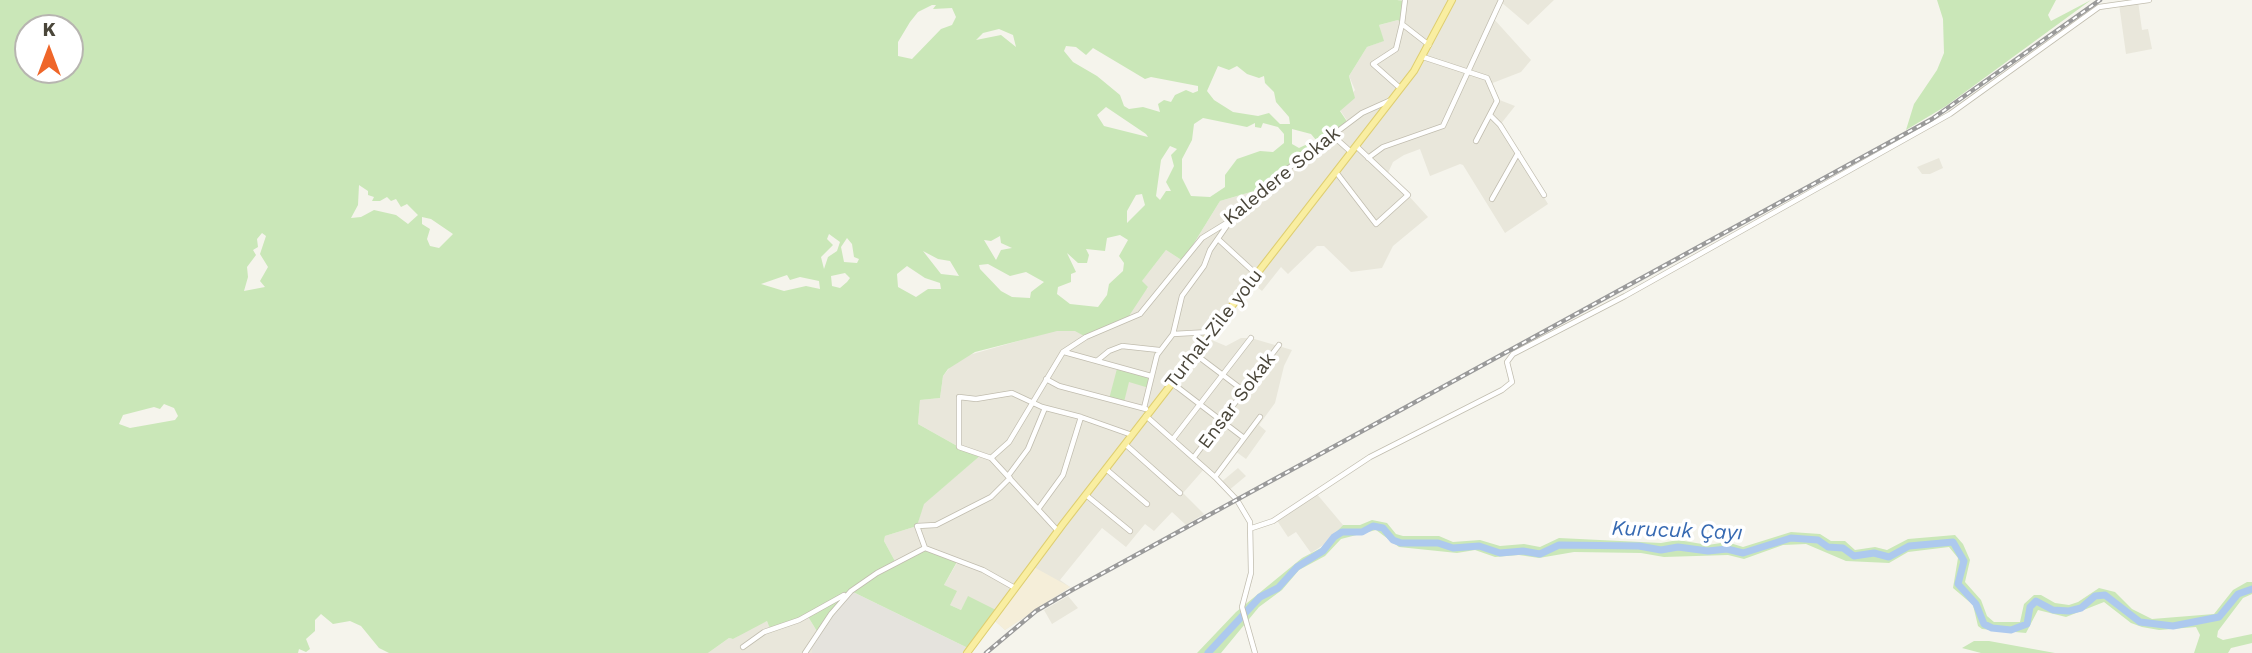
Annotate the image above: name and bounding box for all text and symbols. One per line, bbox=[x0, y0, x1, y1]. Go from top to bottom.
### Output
north arrow bbox=[14, 14, 84, 84]
text: K bbox=[42, 18, 56, 41]
street label: Kaledere Sokak bbox=[1219, 122, 1345, 230]
street label: Turhal-Zile yolu bbox=[1160, 265, 1268, 393]
street label: Ensar Sokak bbox=[1193, 348, 1281, 454]
water label: Kurucuk Çayı bbox=[1611, 516, 1743, 546]

